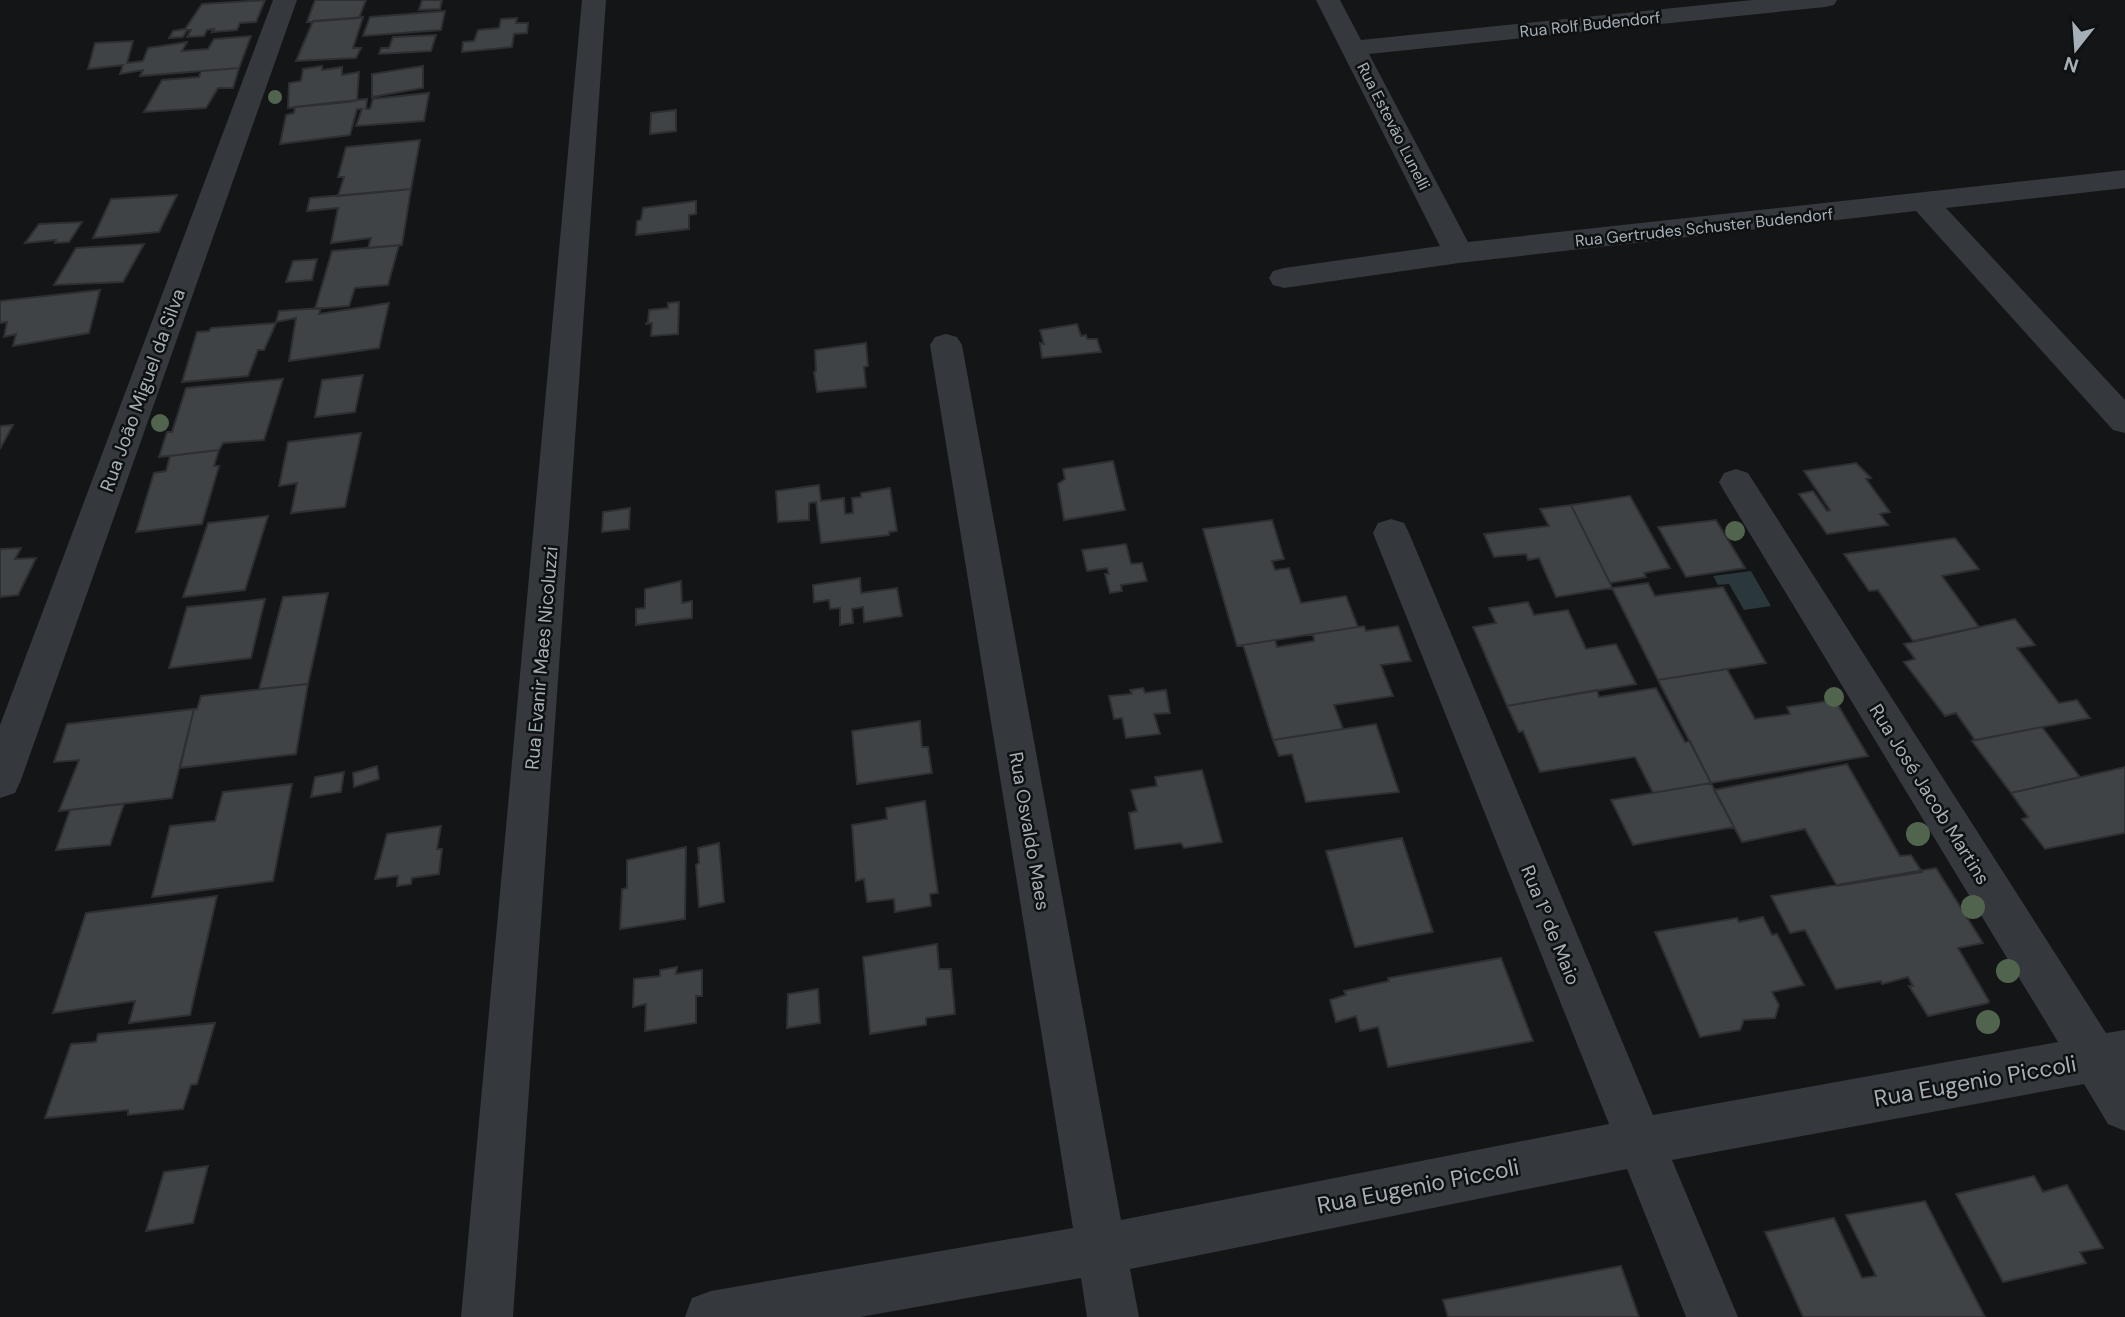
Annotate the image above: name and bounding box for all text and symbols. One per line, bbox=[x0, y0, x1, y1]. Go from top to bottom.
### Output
street label: Rua Rolf Budendorf bbox=[1519, 7, 1661, 42]
north arrow bbox=[2041, 14, 2111, 84]
text: N bbox=[2061, 51, 2081, 79]
street label: Rua Estevão Lunelli bbox=[1352, 59, 1435, 194]
street label: Rua Gertrudes Schuster Budendorf bbox=[1574, 204, 1834, 251]
street label: Rua João Miguel da Silva bbox=[94, 285, 191, 495]
street label: Rua Evanir Maes Nicoluzzi bbox=[519, 545, 564, 771]
street label: Rua José Jacob Martins bbox=[1864, 699, 1995, 889]
street label: Rua Osvaldo Maes bbox=[1003, 750, 1056, 912]
street label: Rua 1º de Maio bbox=[1515, 862, 1586, 989]
street label: Rua Eugenio Piccoli bbox=[1871, 1048, 2079, 1114]
street label: Rua Eugenio Piccoli bbox=[1315, 1152, 1521, 1220]

